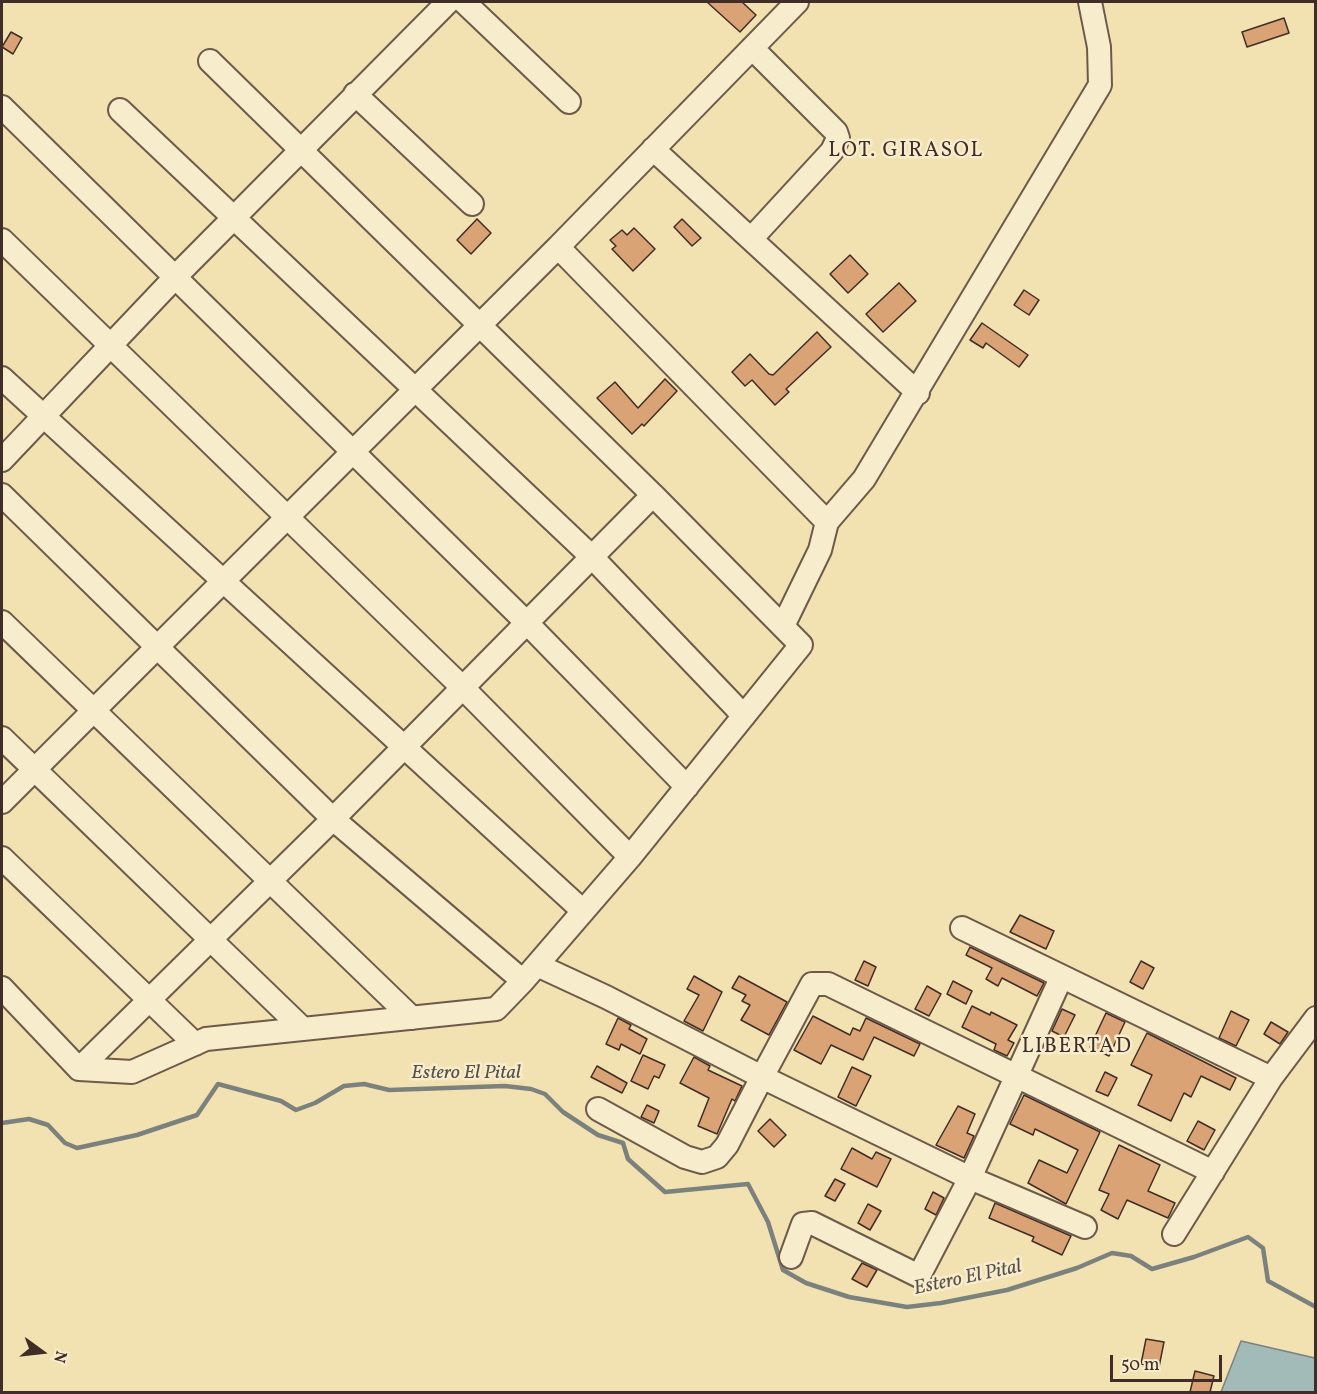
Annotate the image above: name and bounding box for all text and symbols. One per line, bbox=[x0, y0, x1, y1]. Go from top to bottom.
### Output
district label: LOT. GIRASOL bbox=[828, 139, 984, 165]
district label: LIBERTAD bbox=[1022, 1035, 1132, 1061]
water label: Estero El Pital bbox=[411, 1062, 521, 1086]
water label: Estero El Pital bbox=[912, 1256, 1024, 1302]
north arrow bbox=[12, 1322, 72, 1382]
scale bar bbox=[1113, 1343, 1226, 1381]
text: N bbox=[47, 1348, 72, 1365]
text: 50 m bbox=[1121, 1353, 1160, 1378]

